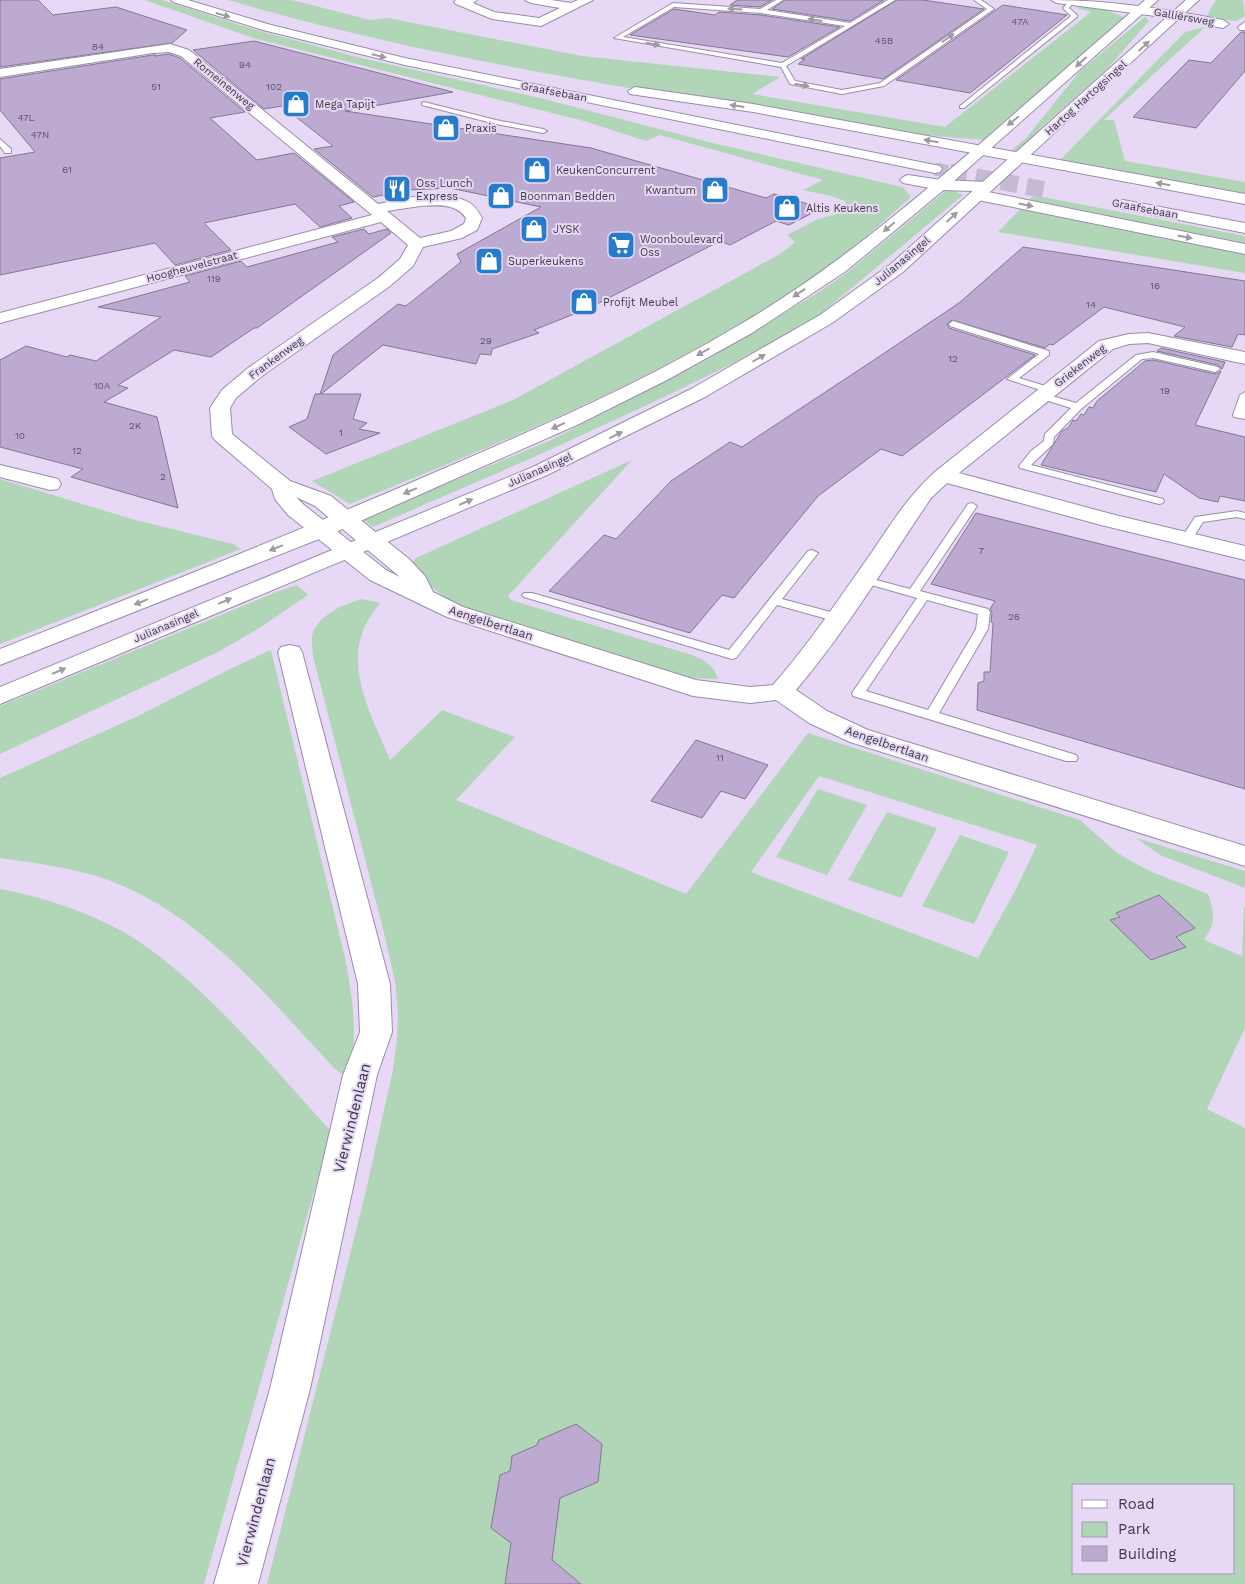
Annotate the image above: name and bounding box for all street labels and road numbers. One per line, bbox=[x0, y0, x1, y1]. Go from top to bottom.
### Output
street label: Galliërsweg bbox=[1153, 5, 1215, 29]
street label: Romeinenweg bbox=[191, 55, 257, 113]
street label: Hartog Hartogsingel bbox=[1042, 57, 1130, 138]
street label: Graafsebaan bbox=[520, 79, 588, 105]
street label: Graafsebaan bbox=[1111, 196, 1179, 222]
street label: Julianasingel bbox=[871, 233, 933, 288]
street label: Hoogheuvelstraat bbox=[145, 248, 239, 285]
street label: Frankenweg bbox=[246, 334, 306, 382]
street label: Griekenweg bbox=[1052, 342, 1109, 390]
street label: Julianasingel bbox=[506, 450, 575, 490]
street label: Aengelbertlaan bbox=[447, 603, 535, 643]
street label: Julianasingel bbox=[131, 606, 201, 646]
street label: Aengelbertlaan bbox=[843, 723, 931, 765]
street label: Vierwindenlaan bbox=[330, 1061, 374, 1175]
street label: Vierwindenlaan bbox=[233, 1455, 279, 1569]

